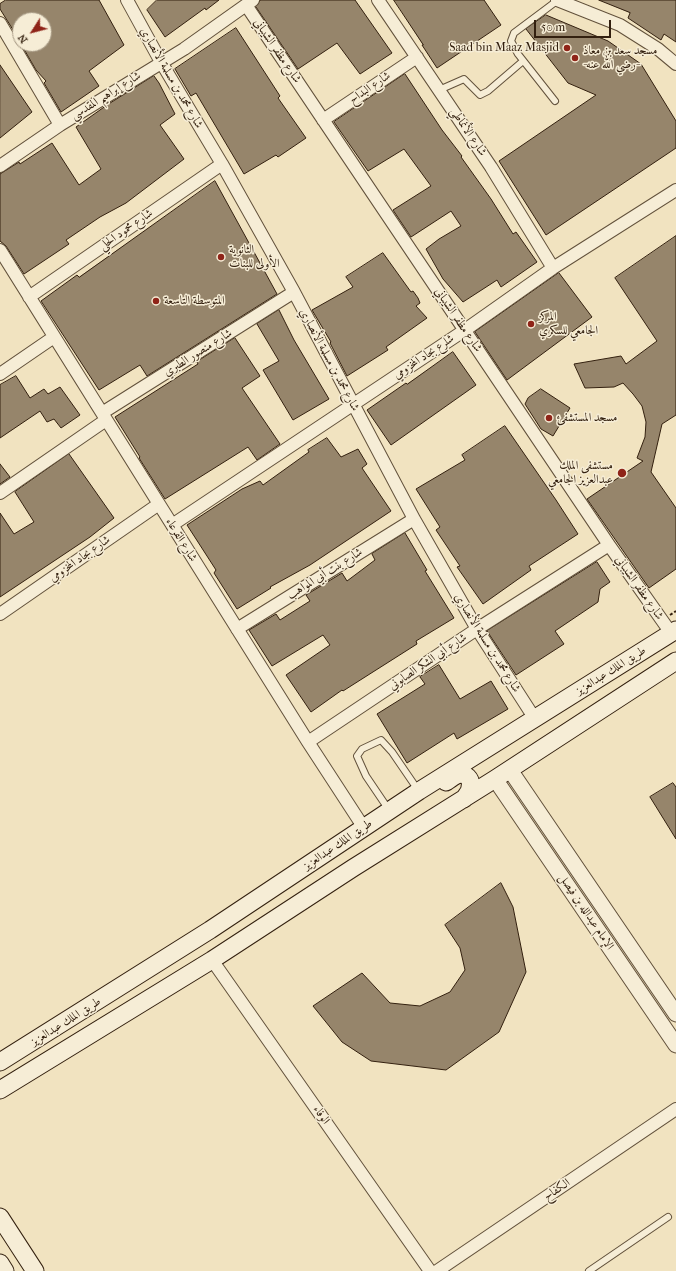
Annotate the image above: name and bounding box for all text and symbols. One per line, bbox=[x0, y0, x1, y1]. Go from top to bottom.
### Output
north arrow bbox=[12, 12, 52, 52]
scale bar bbox=[536, 12, 613, 38]
street label: شارع مظفر الشيباني bbox=[250, 16, 304, 86]
text: 50 m bbox=[541, 20, 565, 34]
street label: شارع محمد بن مسلمة الأنصاري bbox=[136, 25, 206, 131]
text: N bbox=[15, 32, 30, 46]
place label: Saad bin Maaz Masjid bbox=[449, 41, 559, 55]
marker: Saad bin Maaz Masjid bbox=[562, 43, 572, 53]
place label: مسجد سعد بن معاذ -رضي الله عنه- bbox=[583, 44, 657, 72]
marker: مسجد سعد بن معاذ -رضي الله عنه- bbox=[570, 53, 580, 63]
street label: شارع إبراهيم المقدسي bbox=[68, 69, 144, 123]
street label: شارع البداح bbox=[346, 69, 394, 107]
street label: شارع الأنماطي bbox=[447, 105, 489, 159]
street label: شارع محمود الحلي bbox=[96, 206, 156, 254]
place label: الثانوية الأولى للبنات bbox=[229, 243, 280, 271]
marker: الثانوية الأولى للبنات bbox=[216, 252, 226, 262]
street label: شارع مظفر الشيباني bbox=[431, 285, 485, 355]
place label: المتوسطة التاسعة bbox=[164, 294, 225, 308]
marker: المتوسطة التاسعة bbox=[151, 296, 161, 306]
street label: شارع محمد بن مسلمة الأنصاري bbox=[296, 306, 362, 414]
place label: المركز الجامعي للسكري bbox=[539, 310, 598, 338]
marker: المركز الجامعي للسكري bbox=[526, 319, 536, 329]
street label: شارع منصور الطبري bbox=[161, 326, 235, 380]
street label: شلرع بجاد المخزومي bbox=[391, 331, 457, 383]
place label: مسجد المستشفئ bbox=[557, 411, 617, 425]
marker: مسجد المستشفئ bbox=[544, 413, 554, 423]
place label: مستشفى الملك عبدالعزيز الجامعي bbox=[548, 459, 613, 487]
marker: مستشفى الملك عبدالعزيز الجامعي bbox=[616, 467, 628, 479]
street label: شارع القرعاء bbox=[162, 516, 200, 564]
street label: شارع بجاد المخزومي bbox=[47, 533, 113, 585]
street label: شارع بنت أبي المواهب bbox=[285, 545, 365, 603]
street label: شارع مظفر الشيباني bbox=[612, 553, 666, 623]
street label: شارع محمد بن مسلمة الأنصاري bbox=[451, 591, 523, 695]
street label: شارع أبي الشكر الصابوني bbox=[386, 631, 470, 693]
street label: طريق الملك عبدالعزيز bbox=[573, 644, 649, 698]
street label: طريق الملك عبدالعزيز bbox=[301, 817, 375, 873]
street label: الإمام عبدالله بن فيصل bbox=[555, 871, 617, 953]
street label: طريق الملك عبدالعزيز bbox=[28, 995, 104, 1049]
street label: الوفاء bbox=[309, 1103, 333, 1127]
street label: الكفاح bbox=[541, 1176, 573, 1204]

